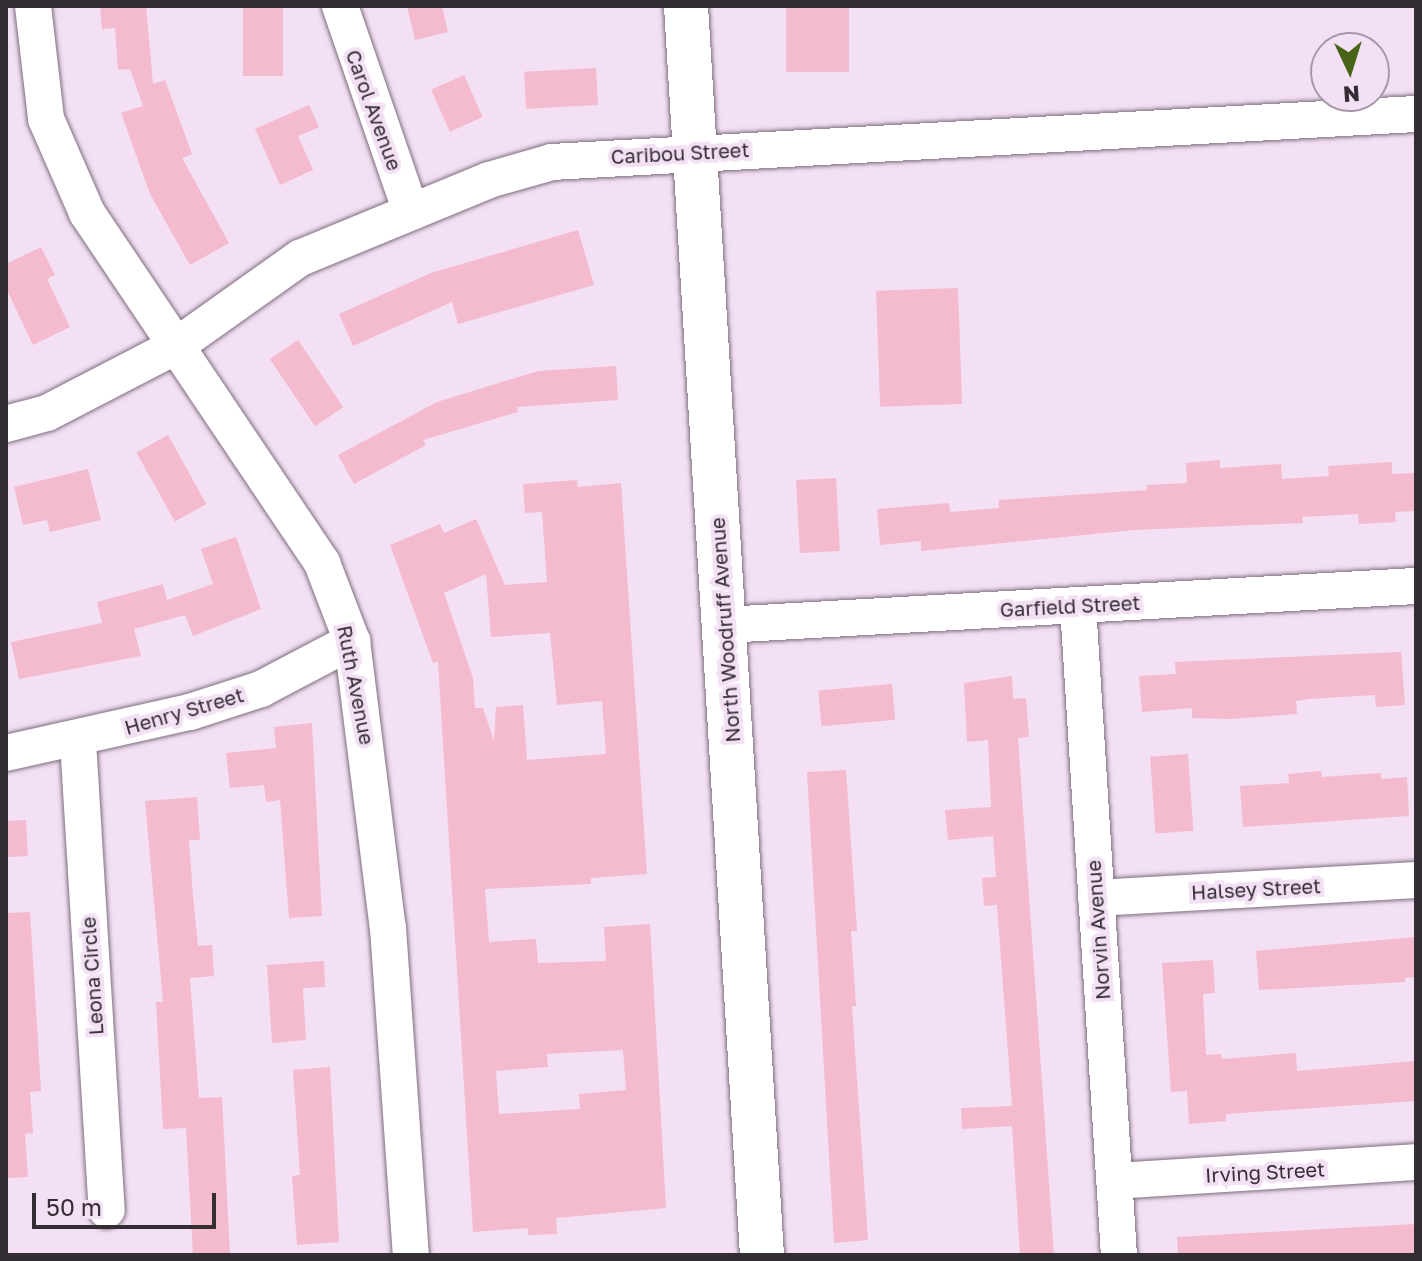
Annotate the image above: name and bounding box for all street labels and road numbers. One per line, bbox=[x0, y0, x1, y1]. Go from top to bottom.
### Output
street label: Carol Avenue bbox=[341, 46, 407, 174]
street label: Caribou Street bbox=[610, 137, 750, 169]
street label: North Woodruff Avenue bbox=[705, 517, 745, 743]
street label: Garfield Street bbox=[999, 590, 1141, 622]
street label: Ruth Avenue bbox=[333, 623, 379, 747]
street label: Henry Street bbox=[122, 683, 246, 739]
street label: Norvin Avenue bbox=[1081, 859, 1115, 1001]
street label: Halsey Street bbox=[1190, 874, 1322, 904]
street label: Leona Circle bbox=[76, 916, 108, 1036]
street label: Irving Street bbox=[1204, 1157, 1326, 1187]

